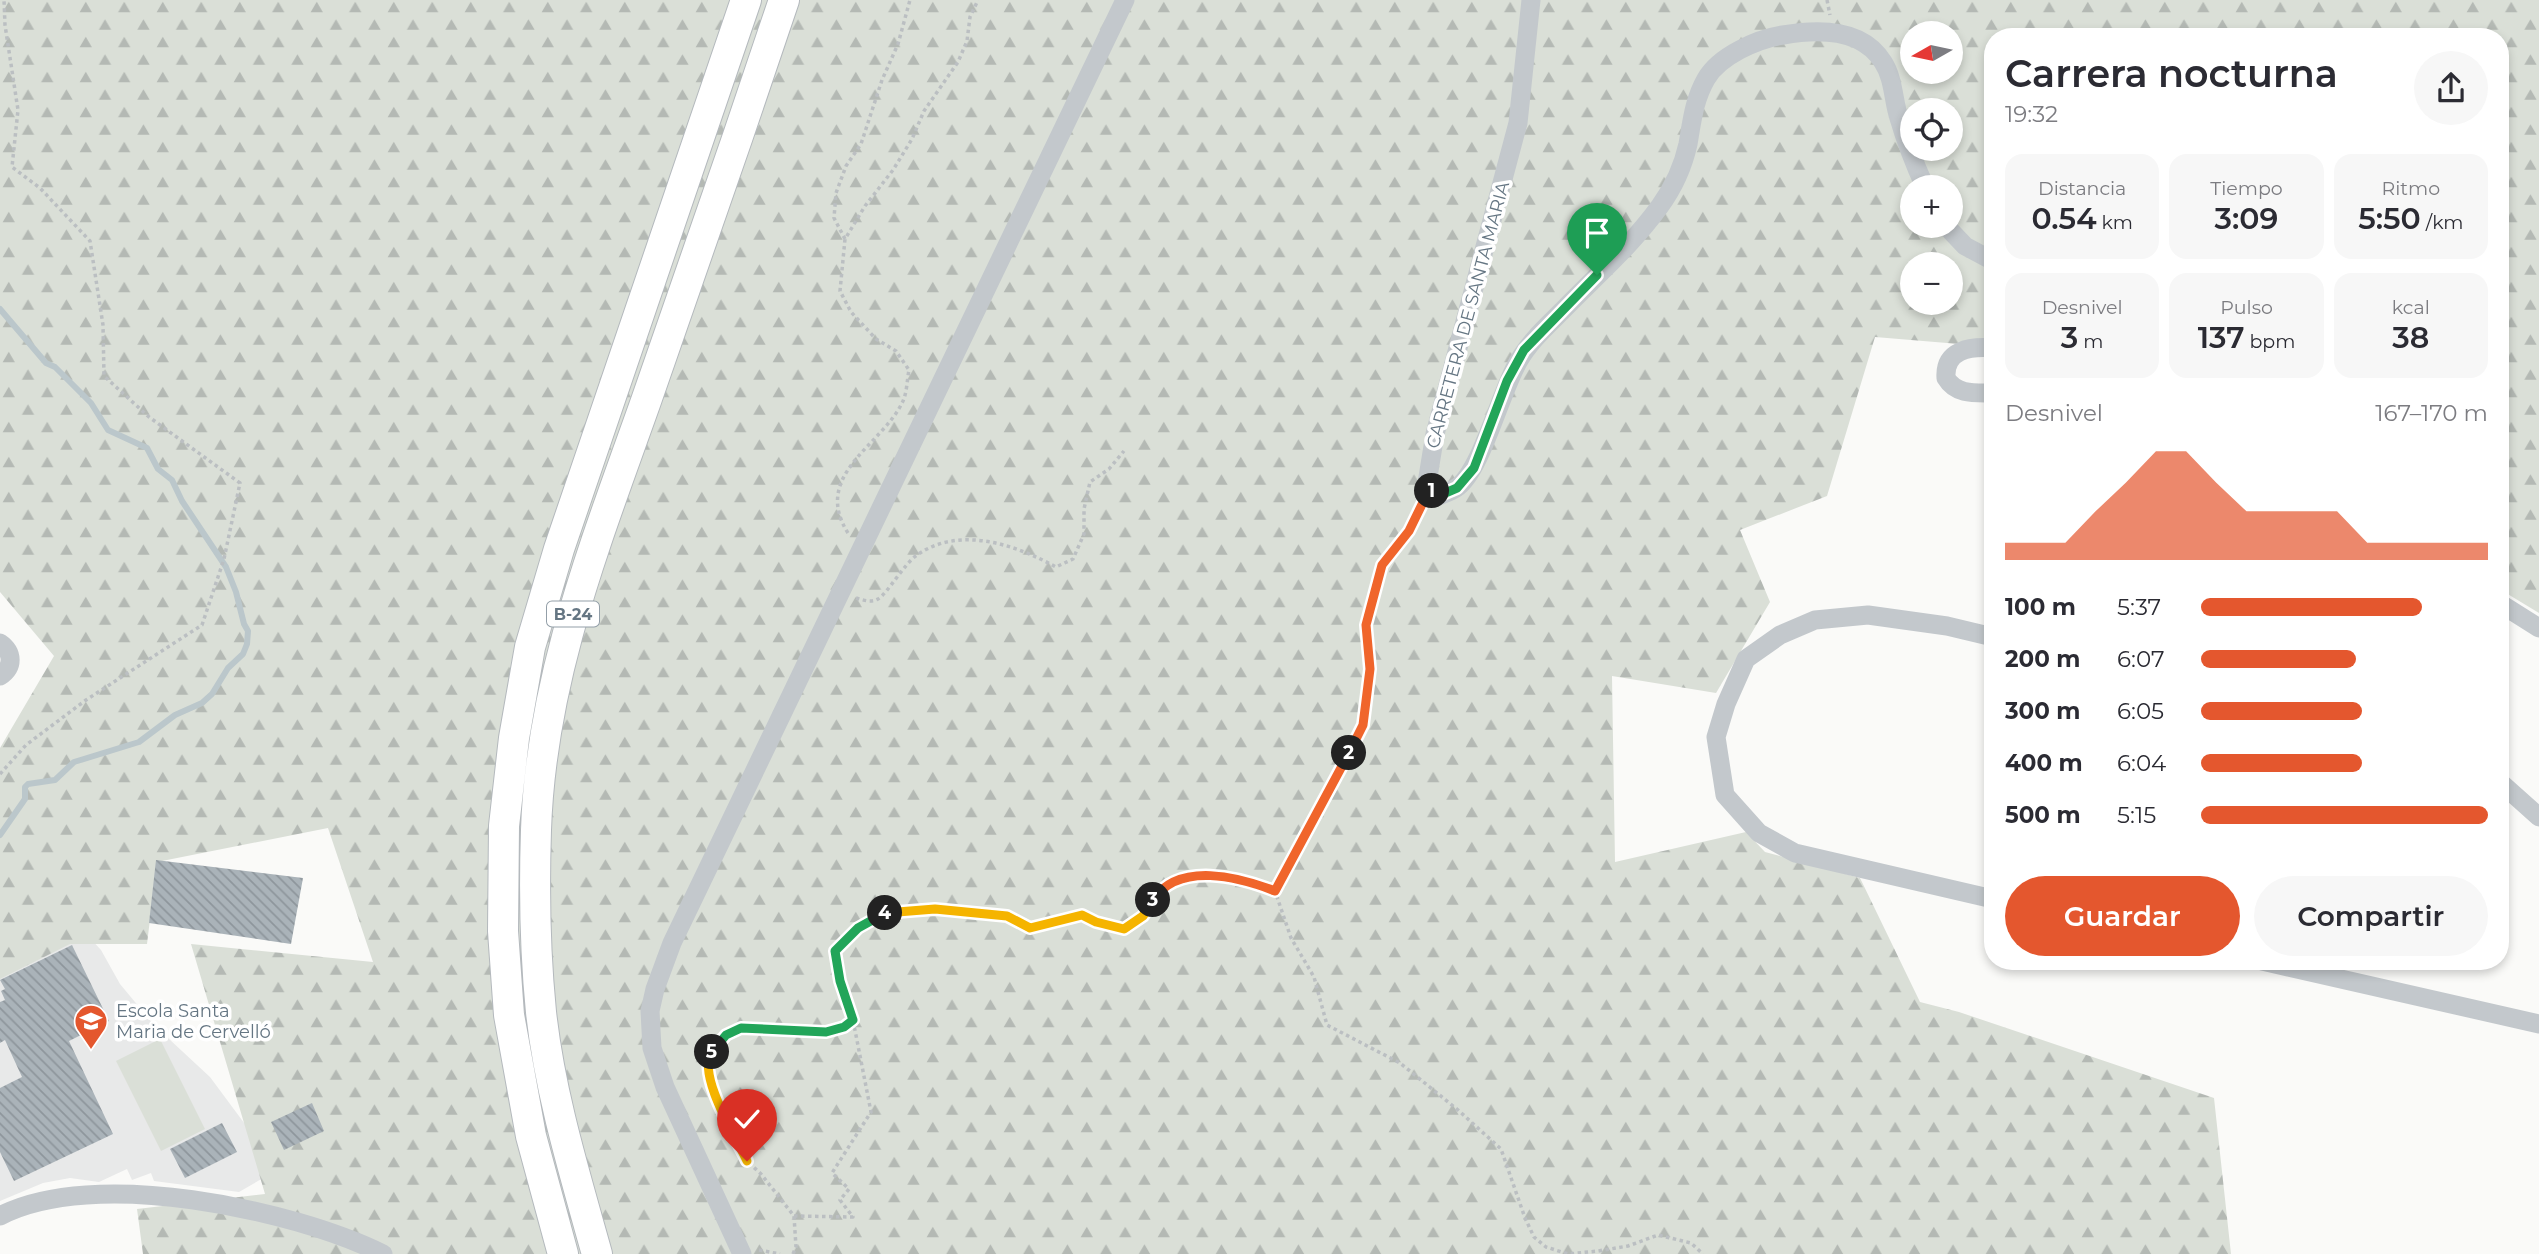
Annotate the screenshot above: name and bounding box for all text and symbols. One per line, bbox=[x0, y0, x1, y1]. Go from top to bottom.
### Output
north arrow bbox=[1900, 21, 1964, 84]
map controls bbox=[1900, 21, 1963, 315]
text: Carrera nocturna bbox=[2005, 50, 2338, 97]
button: share bbox=[2414, 51, 2488, 125]
button: locate bbox=[1900, 98, 1963, 161]
text: 19:32 bbox=[2005, 100, 2058, 128]
button: + bbox=[1900, 175, 1963, 238]
text: Distancia bbox=[2038, 177, 2126, 200]
text: Tiempo bbox=[2210, 177, 2283, 200]
text: Ritmo bbox=[2382, 177, 2440, 200]
street label: CARRETERA DE SANTA MARIA bbox=[1422, 179, 1514, 451]
text: 0.54 bbox=[2031, 200, 2097, 237]
text: 3:09 bbox=[2215, 200, 2278, 237]
text: 5:50 bbox=[2358, 200, 2421, 237]
pin bbox=[1567, 203, 1627, 275]
text: km bbox=[2097, 211, 2133, 234]
text: /km bbox=[2421, 211, 2464, 234]
icon: arrive bbox=[1578, 214, 1616, 252]
button: − bbox=[1900, 252, 1963, 315]
text: Desnivel bbox=[2042, 296, 2123, 319]
text: Pulso bbox=[2220, 296, 2273, 319]
text: kcal bbox=[2392, 296, 2430, 319]
text: 3 bbox=[2061, 319, 2078, 356]
text: 137 bbox=[2198, 319, 2244, 356]
text: 38 bbox=[2392, 319, 2429, 356]
text: m bbox=[2078, 330, 2103, 353]
text: bpm bbox=[2244, 330, 2295, 353]
text: Desnivel bbox=[2005, 399, 2103, 427]
text: 167–170 m bbox=[2375, 399, 2488, 427]
pin: 1 bbox=[1414, 474, 1450, 508]
text: 1 bbox=[1428, 479, 1435, 502]
text: 100 m bbox=[2005, 593, 2076, 621]
text: 5:37 bbox=[2117, 593, 2161, 621]
road number: B-24 bbox=[547, 601, 599, 626]
text: 200 m bbox=[2005, 645, 2080, 673]
text: 6:07 bbox=[2117, 645, 2164, 673]
text: 300 m bbox=[2005, 697, 2081, 725]
text: 6:05 bbox=[2117, 697, 2164, 725]
pin: 2 bbox=[1332, 736, 1366, 770]
text: 2 bbox=[1343, 741, 1354, 764]
text: 400 m bbox=[2005, 749, 2083, 777]
text: 6:04 bbox=[2117, 749, 2166, 777]
text: 500 m bbox=[2005, 801, 2081, 829]
text: 5:15 bbox=[2117, 801, 2156, 829]
button: Guardar bbox=[2005, 876, 2240, 956]
button: Compartir bbox=[2254, 876, 2488, 956]
pin: 3 bbox=[1136, 883, 1170, 918]
text: 3 bbox=[1147, 888, 1158, 911]
pin: 4 bbox=[868, 895, 903, 930]
text: 4 bbox=[878, 901, 891, 924]
place label: Escola Santa Maria de Cervelló bbox=[116, 1000, 271, 1043]
school or university icon: Escola Santa Maria de Cervelló bbox=[72, 1002, 110, 1051]
pin: 5 bbox=[694, 1034, 730, 1070]
text: 5 bbox=[706, 1040, 717, 1063]
pin bbox=[717, 1089, 777, 1161]
icon: check bbox=[728, 1100, 766, 1138]

